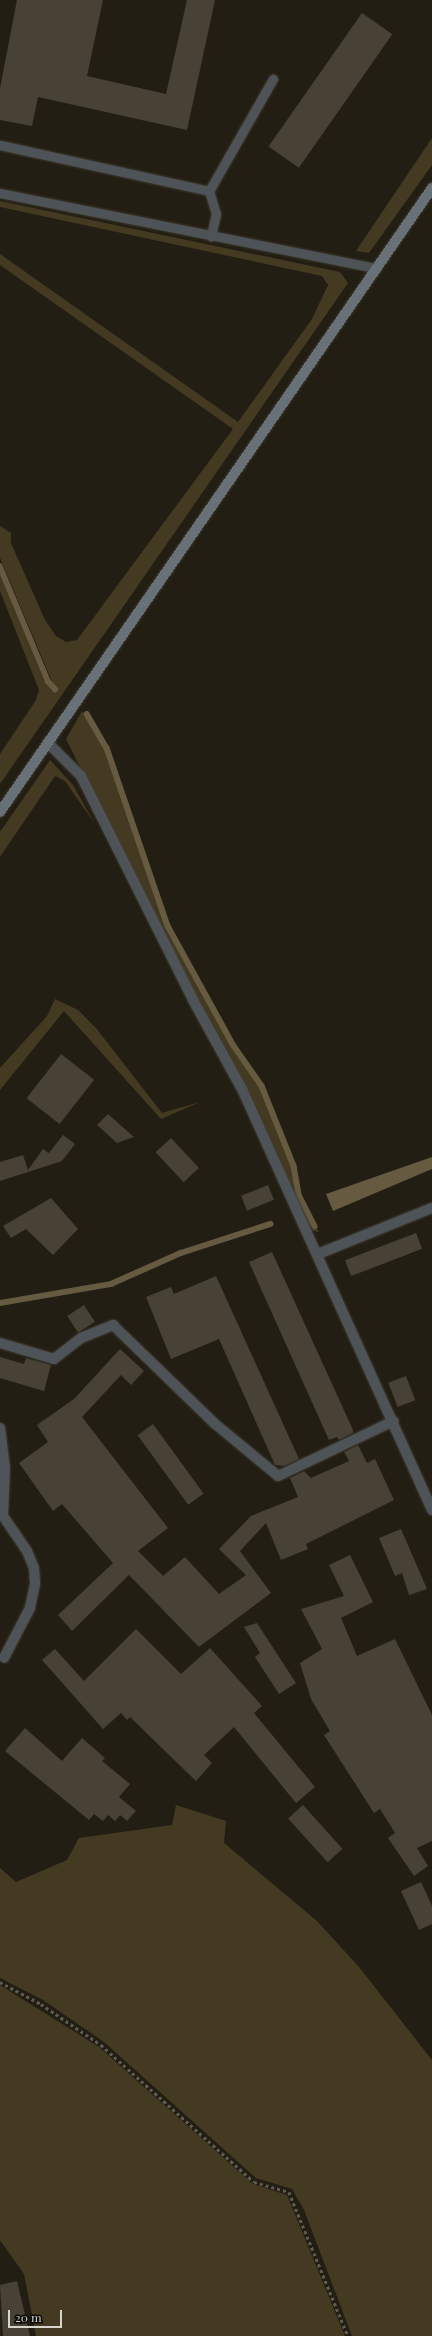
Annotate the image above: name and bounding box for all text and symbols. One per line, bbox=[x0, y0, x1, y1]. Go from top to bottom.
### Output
scale bar bbox=[10, 2302, 64, 2328]
text: 20 m bbox=[15, 2309, 42, 2325]

